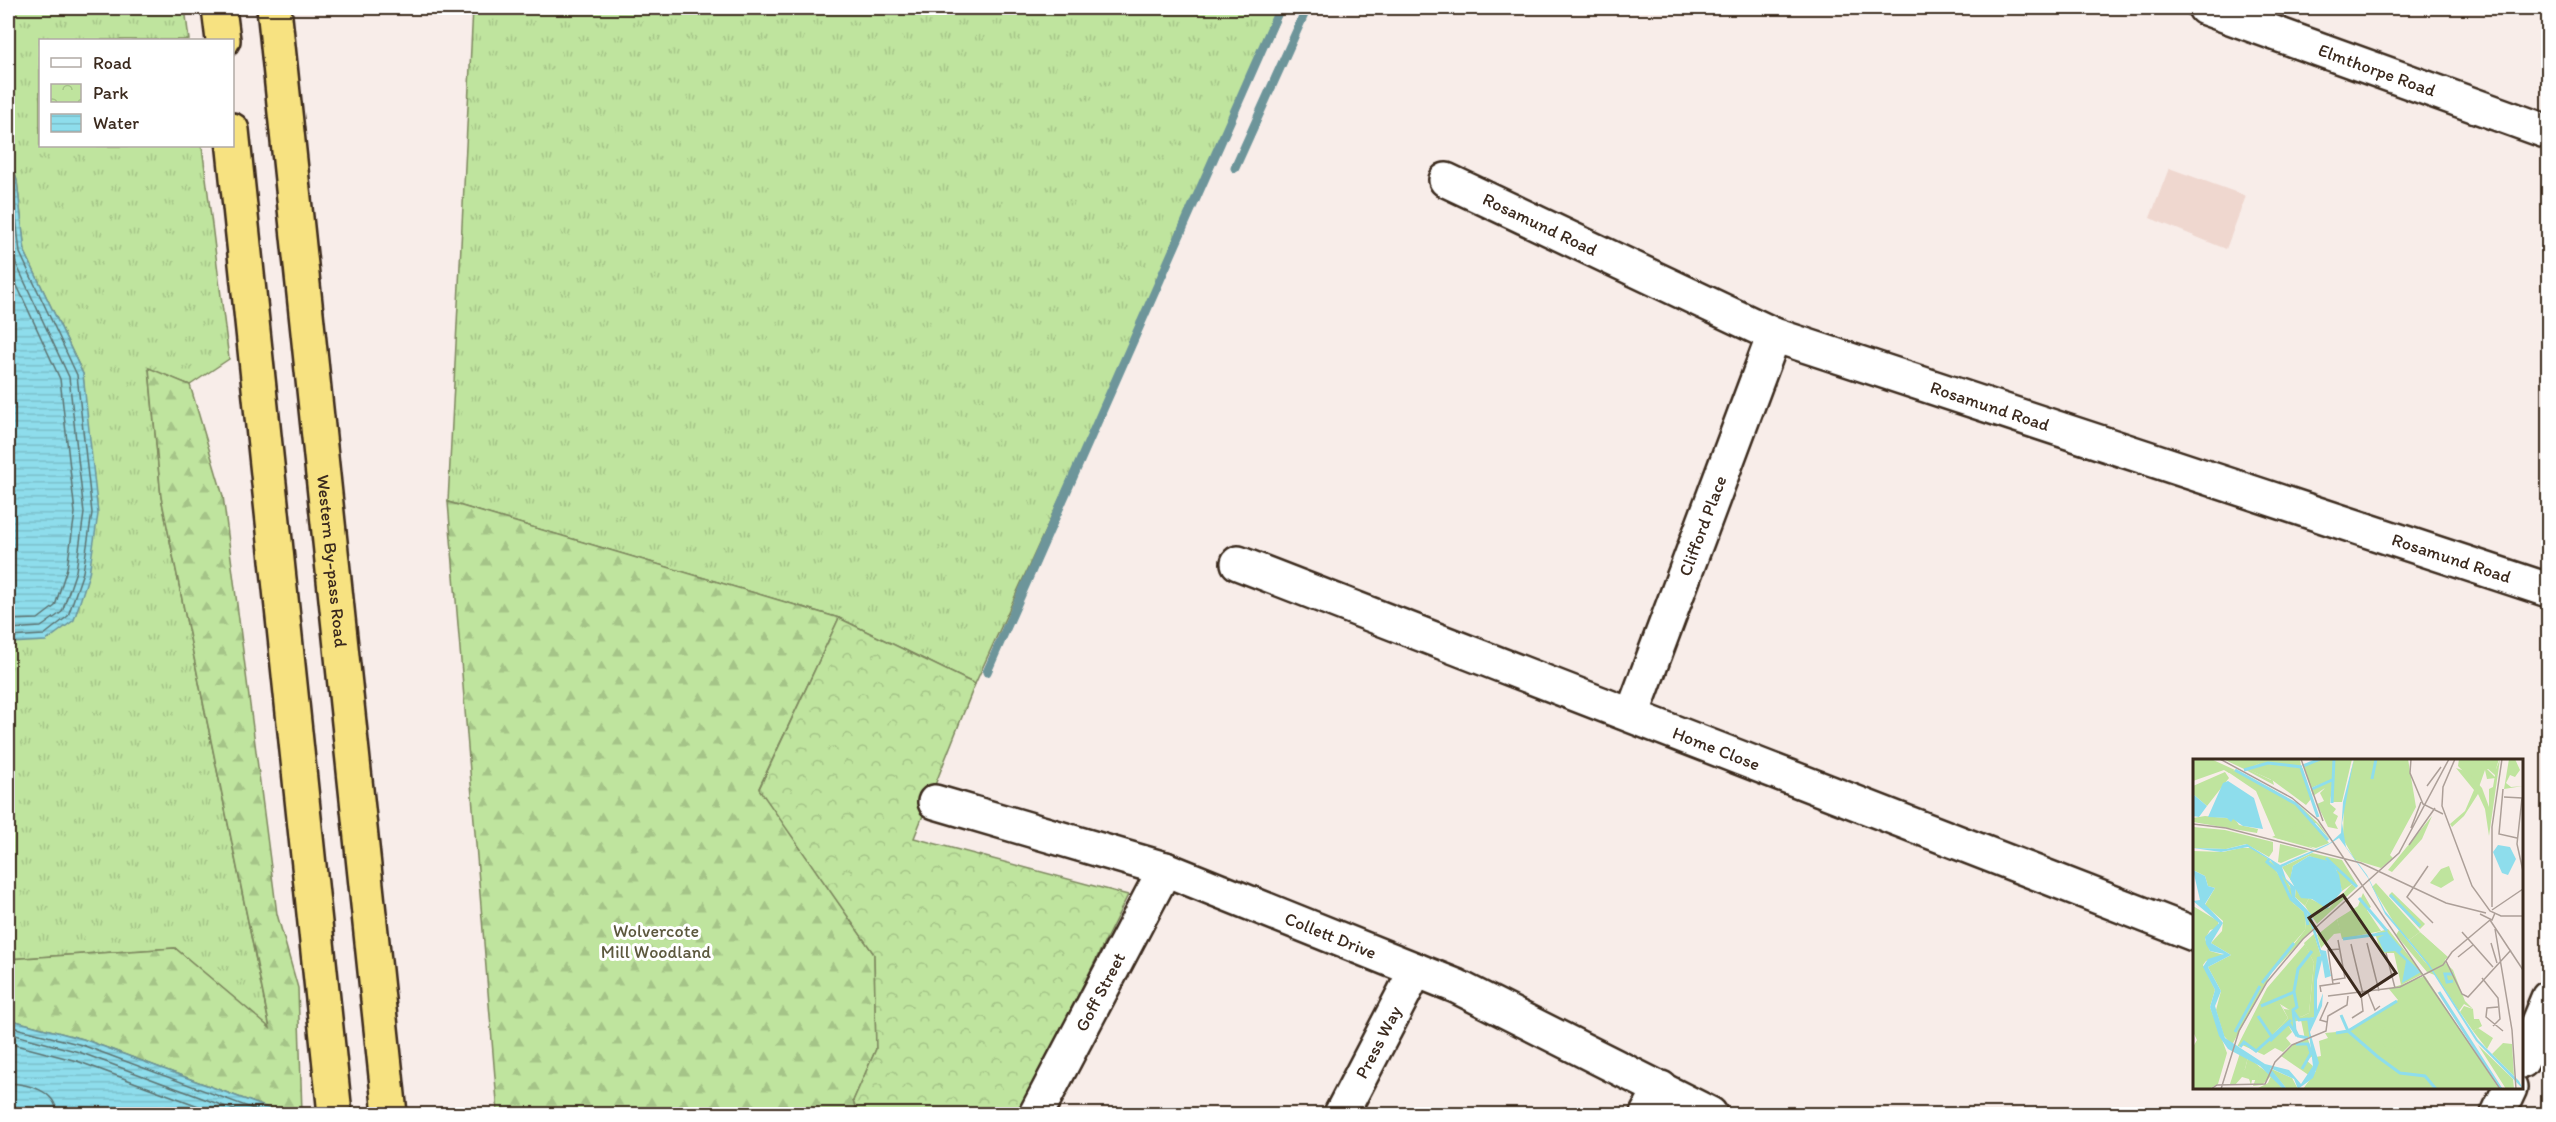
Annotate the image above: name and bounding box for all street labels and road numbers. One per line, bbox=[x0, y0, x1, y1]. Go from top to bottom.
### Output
street label: Elmthorpe Road bbox=[2315, 39, 2439, 102]
street label: Rosamund Road bbox=[1479, 188, 1601, 261]
street label: Rosamund Road bbox=[1927, 376, 2053, 436]
street label: Clifford Place bbox=[1674, 472, 1732, 579]
street label: Western By-pass Road bbox=[312, 474, 352, 649]
street label: Rosamund Road bbox=[2389, 528, 2514, 588]
street label: Home Close bbox=[1669, 722, 1763, 775]
street label: Collett Drive bbox=[1281, 907, 1380, 964]
street label: Goff Street bbox=[1070, 948, 1130, 1035]
street label: Press Way bbox=[1350, 1002, 1407, 1082]

